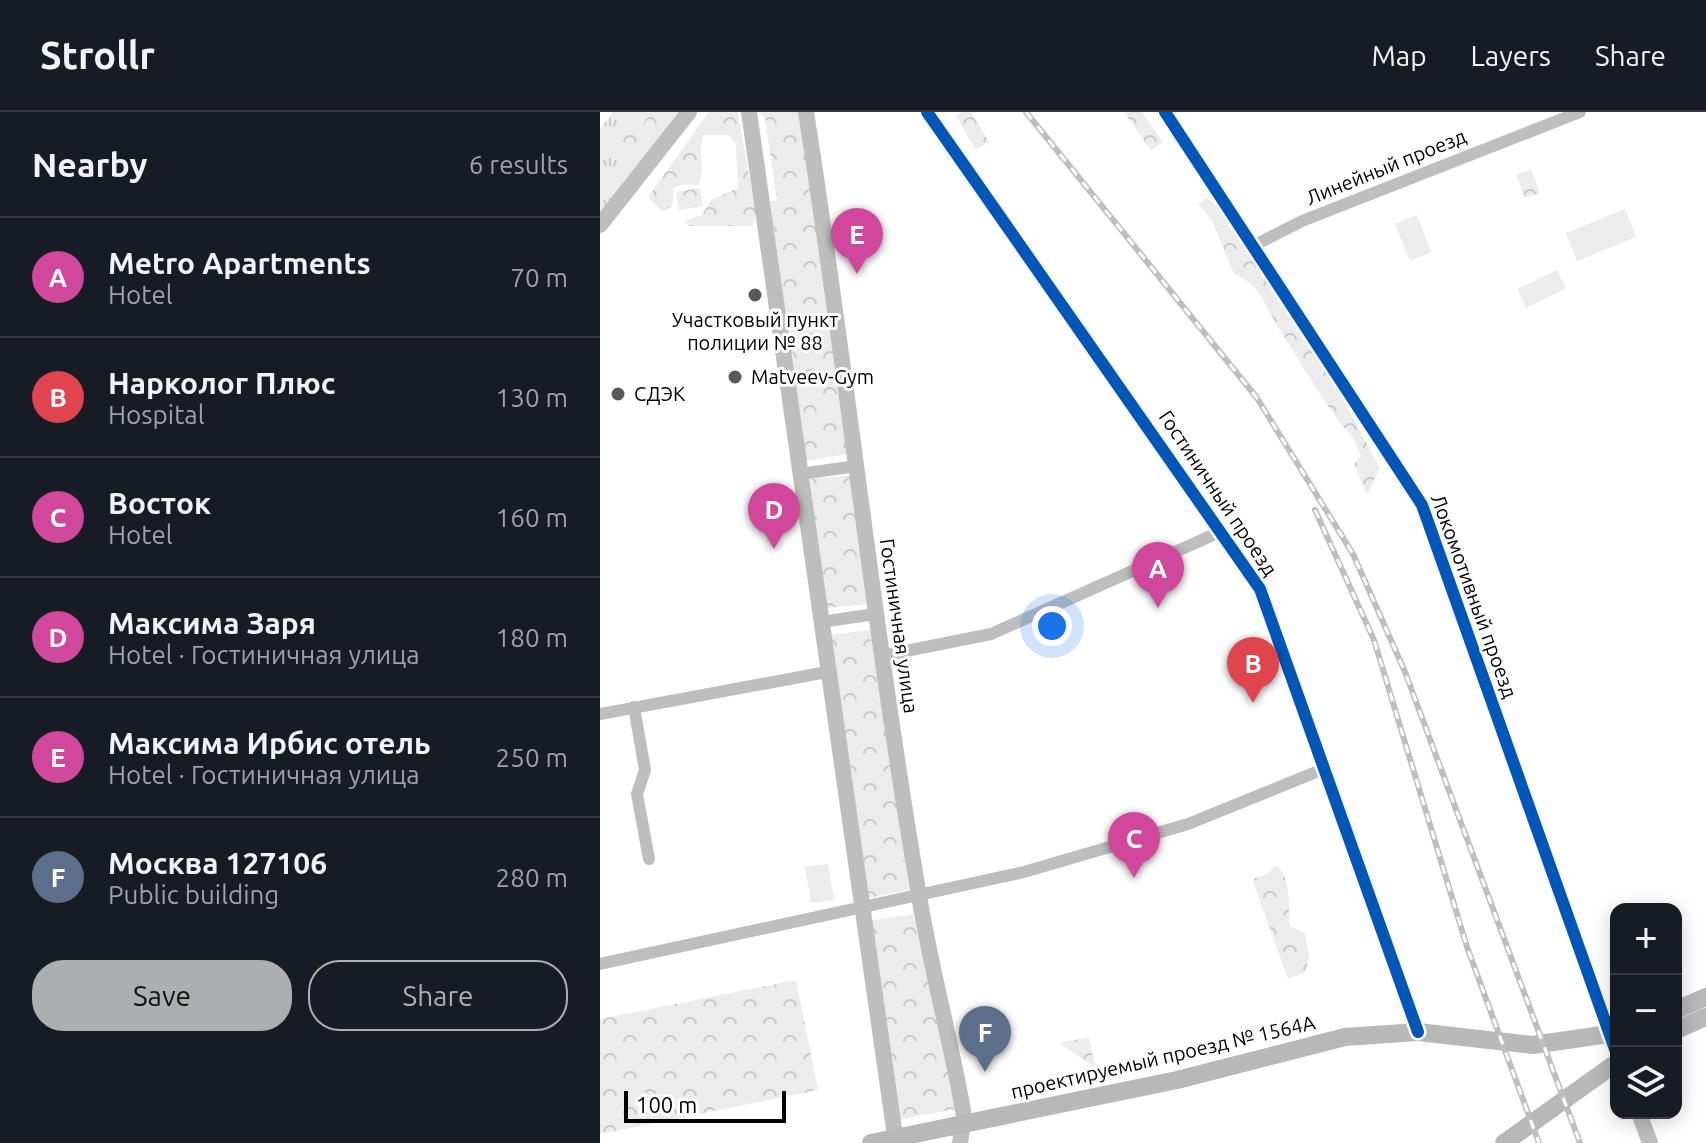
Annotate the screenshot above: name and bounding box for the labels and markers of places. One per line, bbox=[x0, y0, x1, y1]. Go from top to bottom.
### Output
pin: E bbox=[831, 208, 883, 274]
marker: Участковый пункт полиции № 88 bbox=[746, 286, 764, 304]
place label: Участковый пункт полиции № 88 bbox=[672, 308, 838, 354]
place label: Matveev-Gym bbox=[751, 365, 874, 388]
marker: Matveev-Gym bbox=[726, 368, 744, 386]
place label: СДЭК bbox=[634, 382, 685, 405]
marker: СДЭК bbox=[609, 385, 627, 403]
pin: D bbox=[748, 483, 800, 549]
pin: A bbox=[1132, 542, 1184, 608]
pin: B bbox=[1227, 637, 1279, 703]
pin: C bbox=[1108, 812, 1160, 878]
pin: F bbox=[959, 1006, 1011, 1072]

